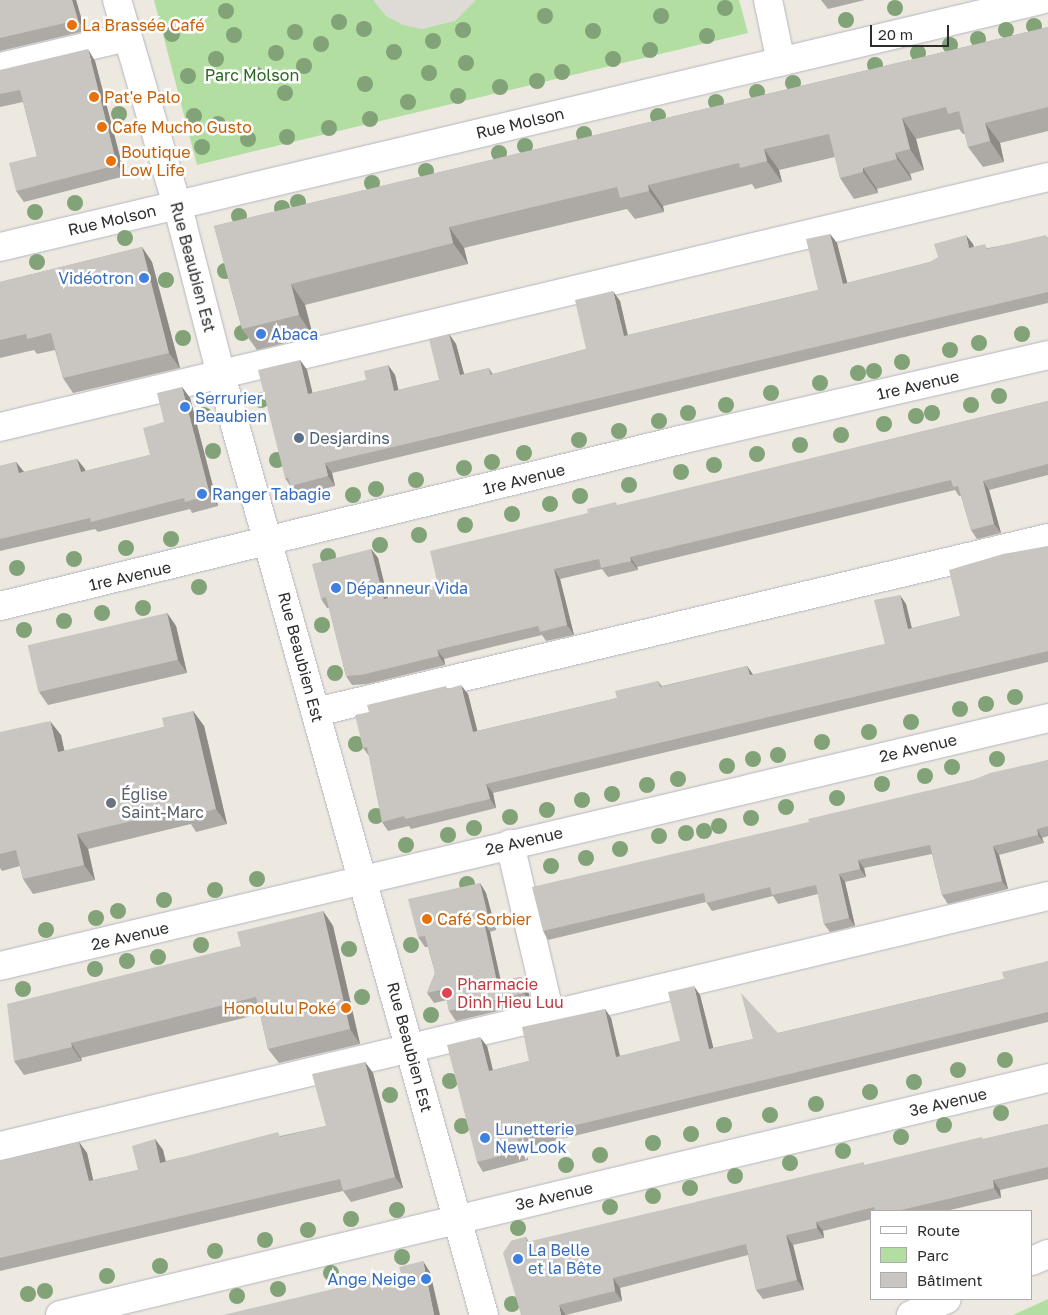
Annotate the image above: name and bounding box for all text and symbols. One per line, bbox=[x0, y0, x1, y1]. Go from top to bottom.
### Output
place label: La Brassée Café bbox=[82, 15, 205, 35]
scale bar bbox=[873, 15, 952, 47]
marker: La Brassée Café bbox=[66, 19, 78, 31]
text: 20 m bbox=[878, 25, 913, 43]
park label: Parc Molson bbox=[205, 65, 299, 85]
place label: Pat'e Palo bbox=[104, 87, 180, 107]
marker: Pat'e Palo bbox=[88, 91, 100, 103]
street label: Rue Molson bbox=[474, 104, 566, 142]
place label: Cafe Mucho Gusto bbox=[112, 117, 252, 137]
marker: Cafe Mucho Gusto bbox=[96, 121, 108, 133]
place label: Boutique Low Life bbox=[121, 142, 190, 180]
marker: Boutique Low Life bbox=[105, 155, 117, 167]
street label: Rue Beaubien Est bbox=[166, 200, 220, 334]
street label: Rue Molson bbox=[66, 201, 158, 239]
place label: Vidéotron bbox=[58, 268, 134, 288]
marker: Vidéotron bbox=[138, 272, 150, 284]
place label: Abaca bbox=[271, 324, 318, 344]
marker: Abaca bbox=[255, 328, 267, 340]
street label: 1re Avenue bbox=[875, 366, 961, 404]
place label: Serrurier Beaubien bbox=[195, 388, 267, 426]
marker: Serrurier Beaubien bbox=[179, 401, 191, 413]
place label: Desjardins bbox=[309, 428, 390, 448]
marker: Desjardins bbox=[293, 432, 305, 444]
street label: 1re Avenue bbox=[481, 460, 567, 498]
place label: Ranger Tabagie bbox=[212, 484, 331, 504]
marker: Ranger Tabagie bbox=[196, 488, 208, 500]
street label: 1re Avenue bbox=[87, 557, 173, 595]
place label: Dépanneur Vida bbox=[346, 578, 468, 598]
marker: Dépanneur Vida bbox=[330, 582, 342, 594]
street label: Rue Beaubien Est bbox=[274, 590, 328, 724]
street label: 2e Avenue bbox=[877, 730, 959, 766]
place label: Église Saint-Marc bbox=[121, 784, 204, 822]
marker: Église Saint-Marc bbox=[105, 797, 117, 809]
street label: 2e Avenue bbox=[483, 823, 565, 859]
place label: Café Sorbier bbox=[437, 909, 532, 929]
marker: Café Sorbier bbox=[421, 913, 433, 925]
street label: 2e Avenue bbox=[89, 918, 171, 954]
place label: Pharmacie Dinh Hieu Luu bbox=[457, 974, 564, 1012]
street label: Rue Beaubien Est bbox=[383, 980, 437, 1114]
marker: Pharmacie Dinh Hieu Luu bbox=[441, 987, 453, 999]
place label: Honolulu Poké bbox=[223, 998, 336, 1018]
marker: Honolulu Poké bbox=[340, 1002, 352, 1014]
street label: 3e Avenue bbox=[907, 1084, 989, 1120]
place label: Lunetterie NewLook bbox=[495, 1119, 574, 1157]
marker: Lunetterie NewLook bbox=[479, 1132, 491, 1144]
street label: 3e Avenue bbox=[513, 1178, 595, 1214]
legend bbox=[870, 1210, 1033, 1300]
text: Route bbox=[917, 1221, 960, 1239]
place label: La Belle et la Bête bbox=[528, 1240, 602, 1278]
text: Parc bbox=[917, 1246, 949, 1264]
marker: La Belle et la Bête bbox=[512, 1253, 524, 1265]
place label: Ange Neige bbox=[327, 1269, 416, 1289]
text: Bâtiment bbox=[917, 1271, 982, 1289]
marker: Ange Neige bbox=[420, 1273, 432, 1285]

